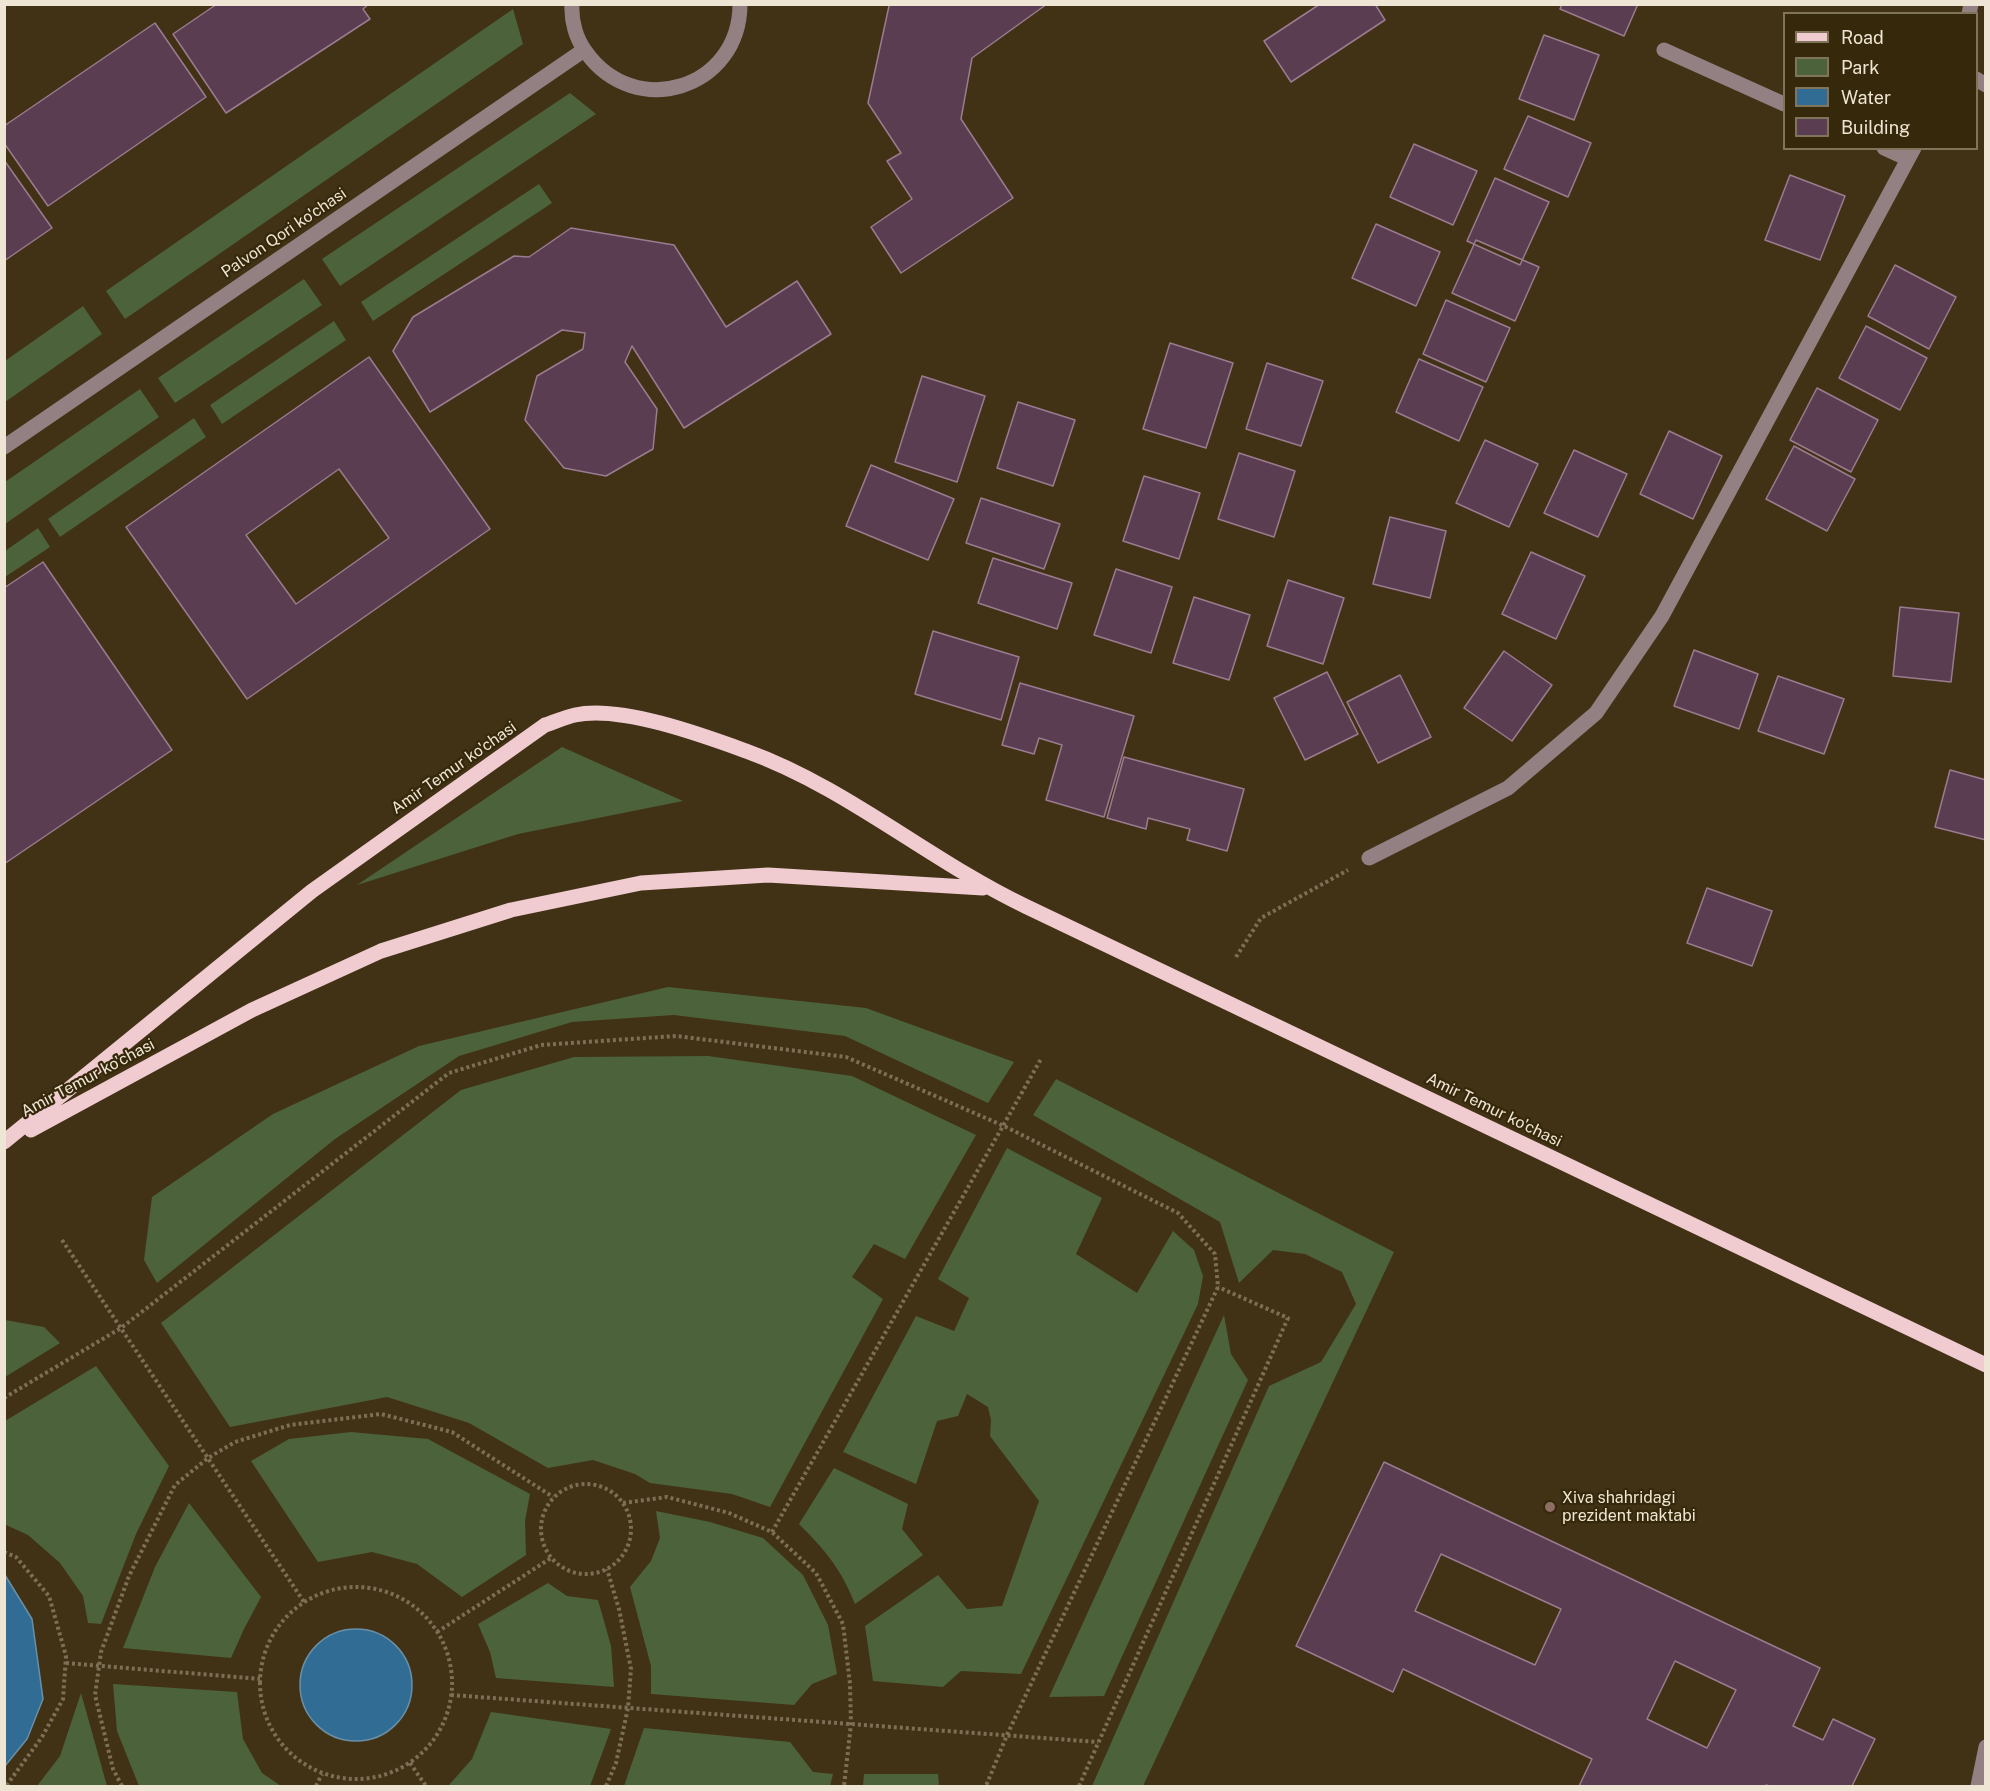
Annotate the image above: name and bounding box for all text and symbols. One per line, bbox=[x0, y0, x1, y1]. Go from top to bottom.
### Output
legend bbox=[1783, 12, 1978, 150]
text: Road bbox=[1841, 27, 1884, 48]
text: Park bbox=[1841, 57, 1879, 78]
text: Water bbox=[1841, 87, 1891, 108]
text: Building bbox=[1841, 117, 1910, 138]
street label: Palvon Qori ko'chasi bbox=[218, 184, 350, 282]
street label: Amir Temur ko'chasi bbox=[388, 718, 520, 818]
street label: Amir Temur ko'chasi bbox=[18, 1035, 158, 1121]
street label: Amir Temur ko'chasi bbox=[1423, 1069, 1565, 1151]
place label: Xiva shahridagi prezident maktabi bbox=[1562, 1488, 1696, 1526]
marker: Xiva shahridagi prezident maktabi bbox=[1543, 1500, 1557, 1514]

